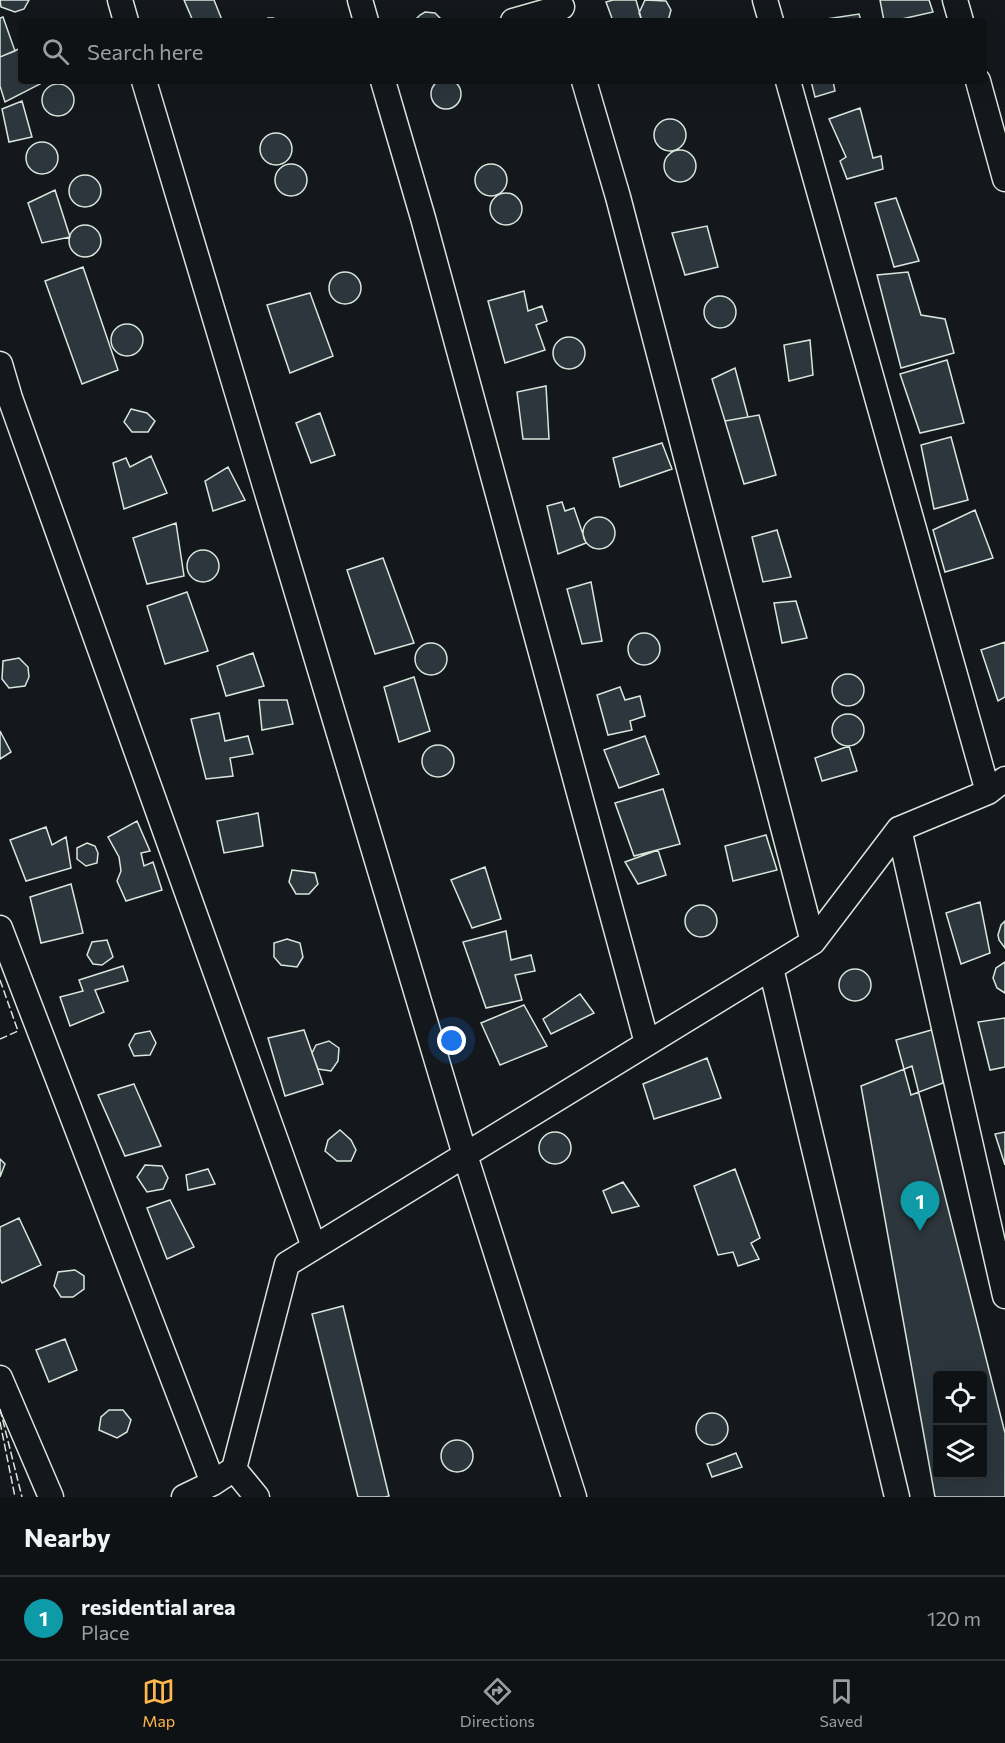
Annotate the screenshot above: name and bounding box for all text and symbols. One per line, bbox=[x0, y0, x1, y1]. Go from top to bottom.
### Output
search box bbox=[18, 18, 987, 84]
icon: search bbox=[39, 35, 72, 68]
text: Search here bbox=[87, 38, 203, 65]
your location bbox=[437, 1026, 466, 1055]
pin: 1 bbox=[900, 1182, 940, 1231]
map controls bbox=[933, 1371, 987, 1479]
button: locate bbox=[933, 1371, 987, 1425]
button: layers bbox=[933, 1425, 987, 1479]
text: Nearby bbox=[24, 1521, 111, 1552]
text: residential area bbox=[81, 1593, 236, 1620]
text: 1 bbox=[39, 1606, 48, 1630]
text: 120 m bbox=[927, 1606, 981, 1630]
text: Place bbox=[81, 1620, 130, 1644]
tab: Map bbox=[142, 1675, 175, 1730]
tab: Directions bbox=[460, 1675, 535, 1730]
tab: Saved bbox=[819, 1675, 863, 1730]

